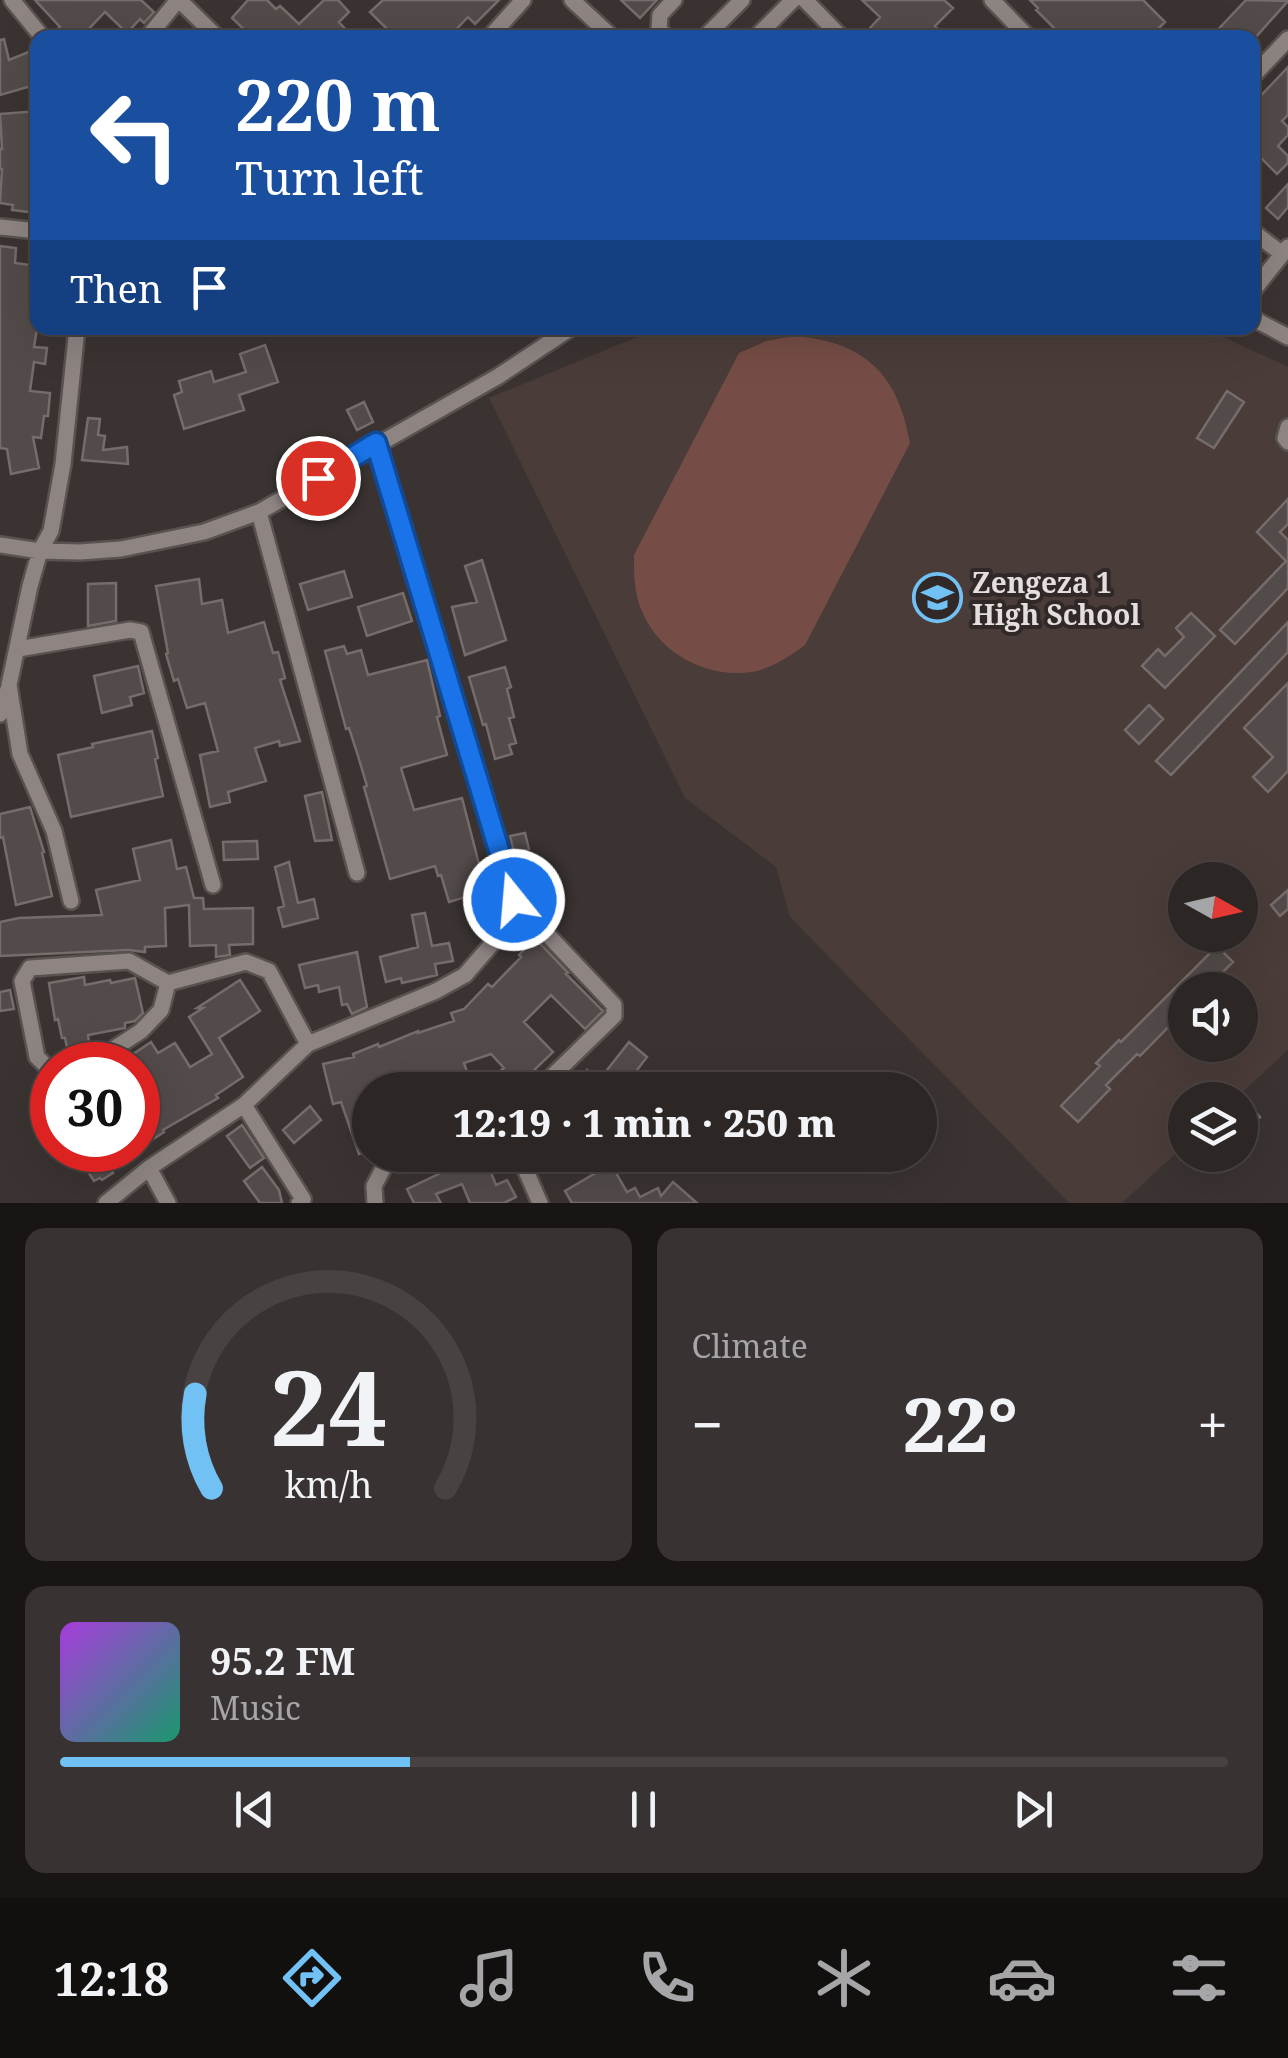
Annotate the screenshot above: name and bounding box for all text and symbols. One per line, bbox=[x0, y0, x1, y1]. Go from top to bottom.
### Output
text: 220 m bbox=[235, 56, 441, 152]
icon: left bbox=[70, 70, 200, 200]
text: Turn left bbox=[235, 147, 424, 208]
icon: arrive bbox=[182, 260, 237, 315]
text: Then bbox=[70, 262, 162, 314]
pin bbox=[276, 436, 361, 521]
icon: arrive bbox=[291, 451, 346, 506]
place label: Zengeza 1 High School bbox=[972, 563, 1140, 633]
school or university icon: Zengeza 1 High School bbox=[911, 572, 963, 624]
position arrow bbox=[462, 848, 566, 952]
north arrow bbox=[1168, 862, 1258, 952]
map controls bbox=[1168, 862, 1258, 1172]
button: sound bbox=[1168, 972, 1258, 1062]
speed limit sign: 30 bbox=[30, 1042, 160, 1172]
button: layers bbox=[1168, 1082, 1258, 1172]
text: 12:19 · 1 min · 250 m bbox=[453, 1096, 836, 1148]
text: Climate bbox=[692, 1324, 808, 1367]
text: 24 bbox=[269, 1335, 387, 1476]
text: 22° bbox=[903, 1372, 1018, 1474]
text: − bbox=[692, 1386, 723, 1461]
text: + bbox=[1197, 1386, 1228, 1461]
text: km/h bbox=[284, 1460, 372, 1508]
text: 95.2 FM bbox=[210, 1634, 355, 1686]
text: Music bbox=[210, 1686, 301, 1729]
icon: previous bbox=[227, 1782, 282, 1837]
icon: pause bbox=[616, 1782, 671, 1837]
icon: next bbox=[1006, 1782, 1061, 1837]
icon: directions bbox=[277, 1943, 347, 2013]
icon: music bbox=[454, 1943, 524, 2013]
icon: phone bbox=[632, 1943, 702, 2013]
icon: climate bbox=[809, 1943, 879, 2013]
icon: car bbox=[987, 1943, 1057, 2013]
icon: filters bbox=[1164, 1943, 1234, 2013]
text: 12:18 bbox=[54, 1948, 169, 2009]

